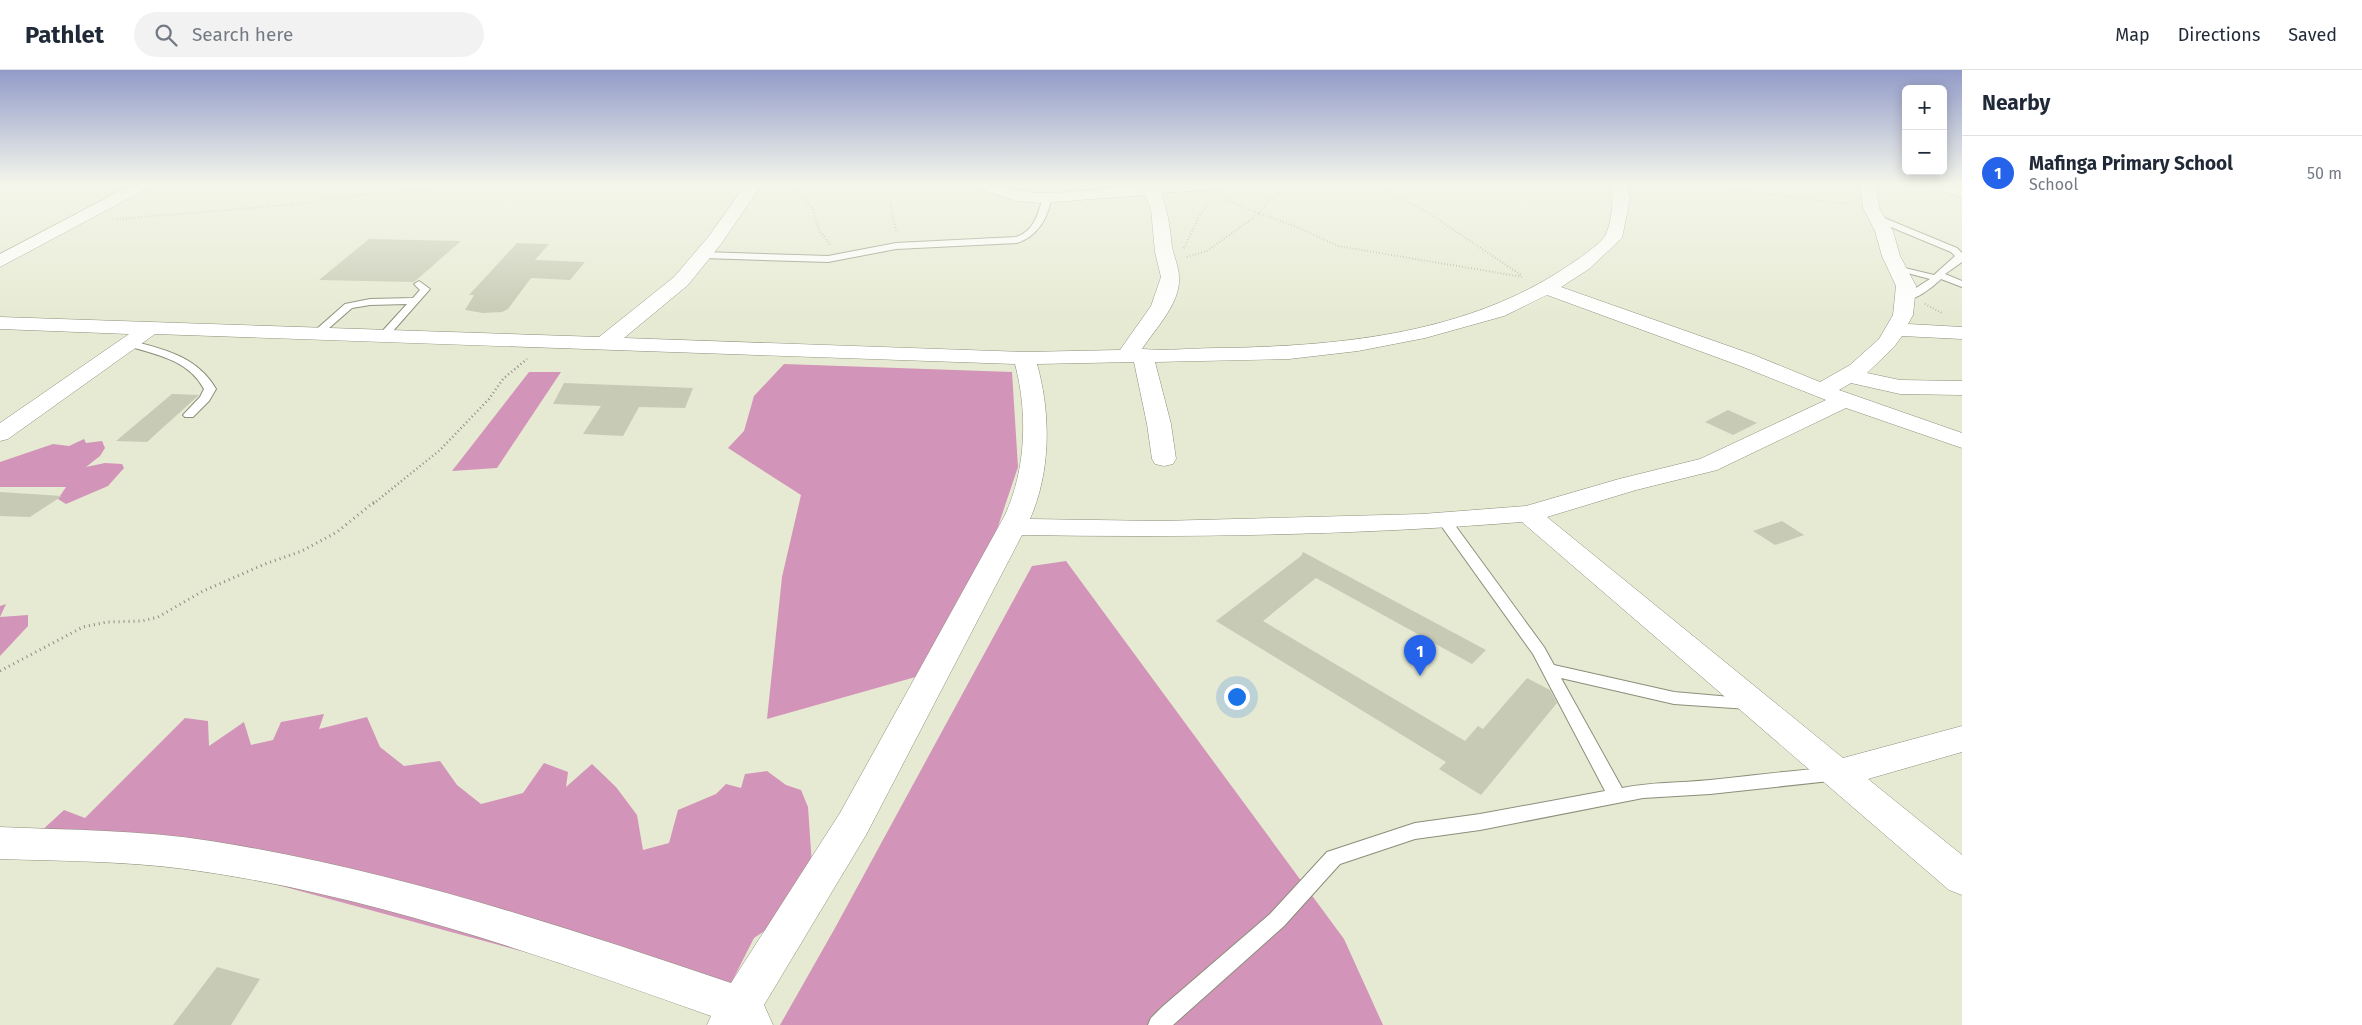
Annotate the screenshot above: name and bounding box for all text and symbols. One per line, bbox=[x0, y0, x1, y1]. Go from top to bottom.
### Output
search box bbox=[134, 12, 484, 57]
text: Pathlet bbox=[25, 21, 104, 49]
icon: search bbox=[152, 21, 180, 49]
text: Search here bbox=[192, 23, 293, 46]
text: Map bbox=[2115, 24, 2150, 46]
text: Directions bbox=[2178, 24, 2260, 46]
text: Saved bbox=[2288, 24, 2337, 46]
map controls bbox=[1902, 85, 1947, 175]
button: + bbox=[1902, 85, 1947, 130]
text: Nearby bbox=[1982, 90, 2050, 116]
button: − bbox=[1902, 130, 1947, 175]
text: Mafinga Primary School bbox=[2029, 152, 2233, 175]
text: 1 bbox=[1994, 164, 2002, 183]
text: 50 m bbox=[2307, 164, 2342, 183]
text: School bbox=[2029, 175, 2078, 194]
pin: 1 bbox=[1404, 635, 1436, 676]
your location bbox=[1224, 684, 1250, 710]

